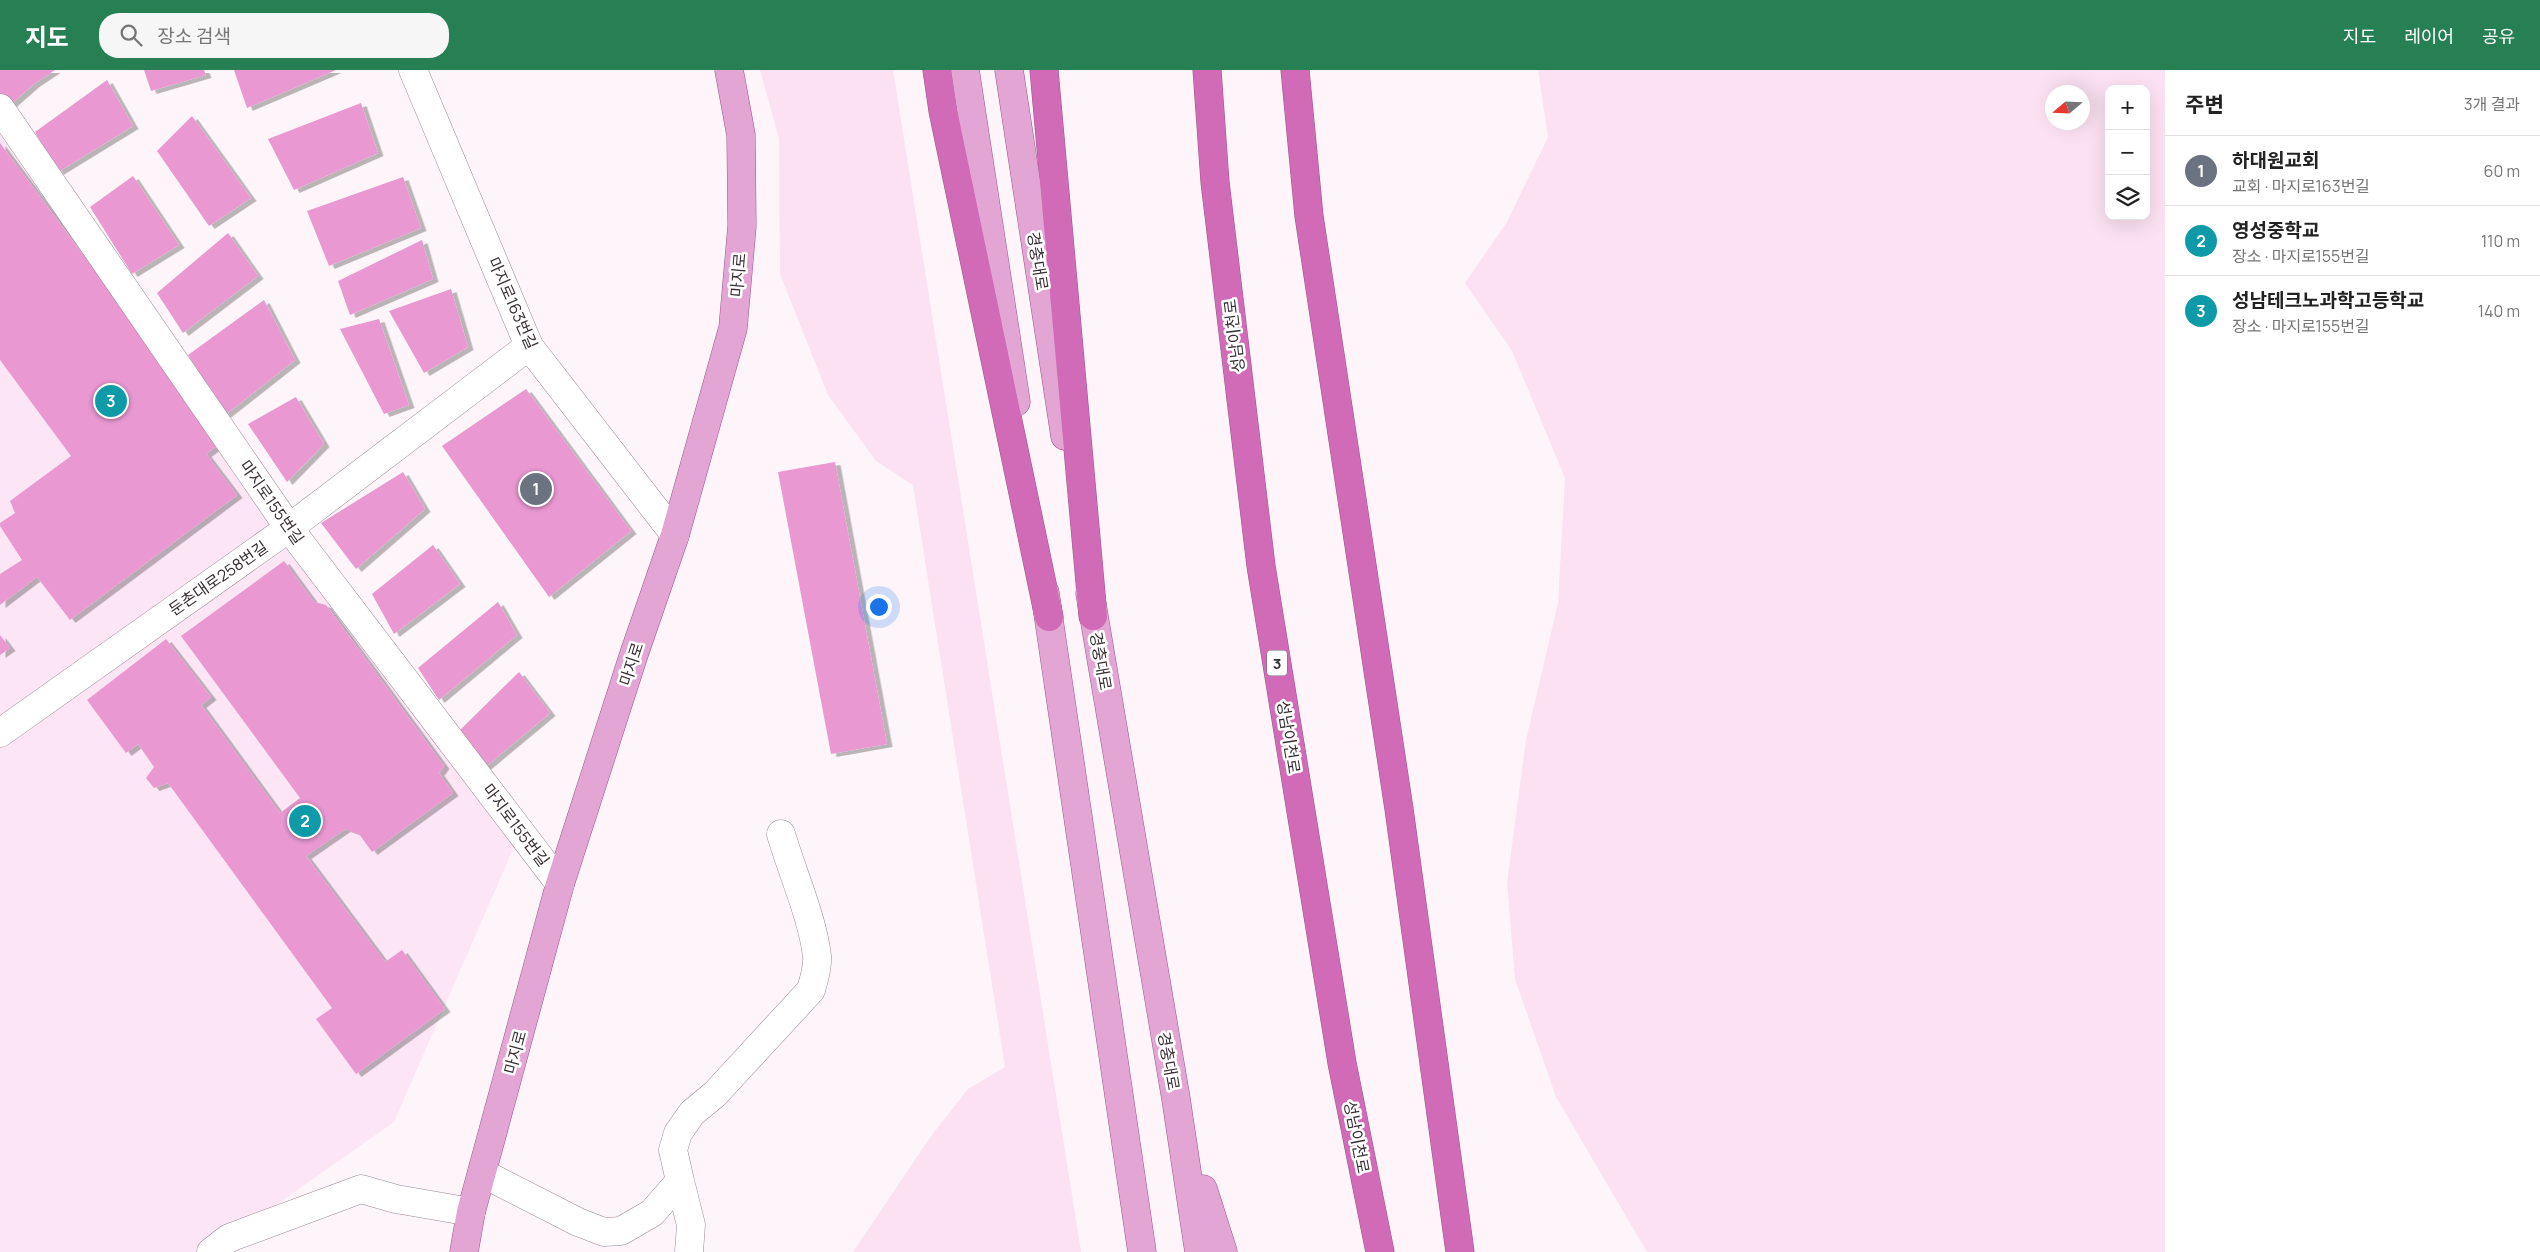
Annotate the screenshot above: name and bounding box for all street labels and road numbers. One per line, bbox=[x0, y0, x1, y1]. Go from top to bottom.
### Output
street label: 경충대로 bbox=[1023, 230, 1054, 292]
street label: 마지로 bbox=[725, 252, 751, 298]
street label: 마지로163번길 bbox=[483, 253, 543, 353]
street label: 성남이천로 bbox=[1219, 298, 1249, 374]
street label: 마지로155번길 bbox=[235, 455, 309, 549]
street label: 둔촌대로258번길 bbox=[164, 536, 272, 620]
street label: 경충대로 bbox=[1085, 630, 1117, 692]
street label: 마지로 bbox=[614, 639, 648, 688]
road number: 3 bbox=[1267, 650, 1287, 676]
street label: 성남이천로 bbox=[1272, 699, 1306, 775]
street label: 마지로155번길 bbox=[478, 779, 554, 871]
street label: 마지로 bbox=[499, 1028, 531, 1076]
street label: 경충대로 bbox=[1153, 1030, 1185, 1092]
street label: 성남이천로 bbox=[1339, 1099, 1375, 1175]

